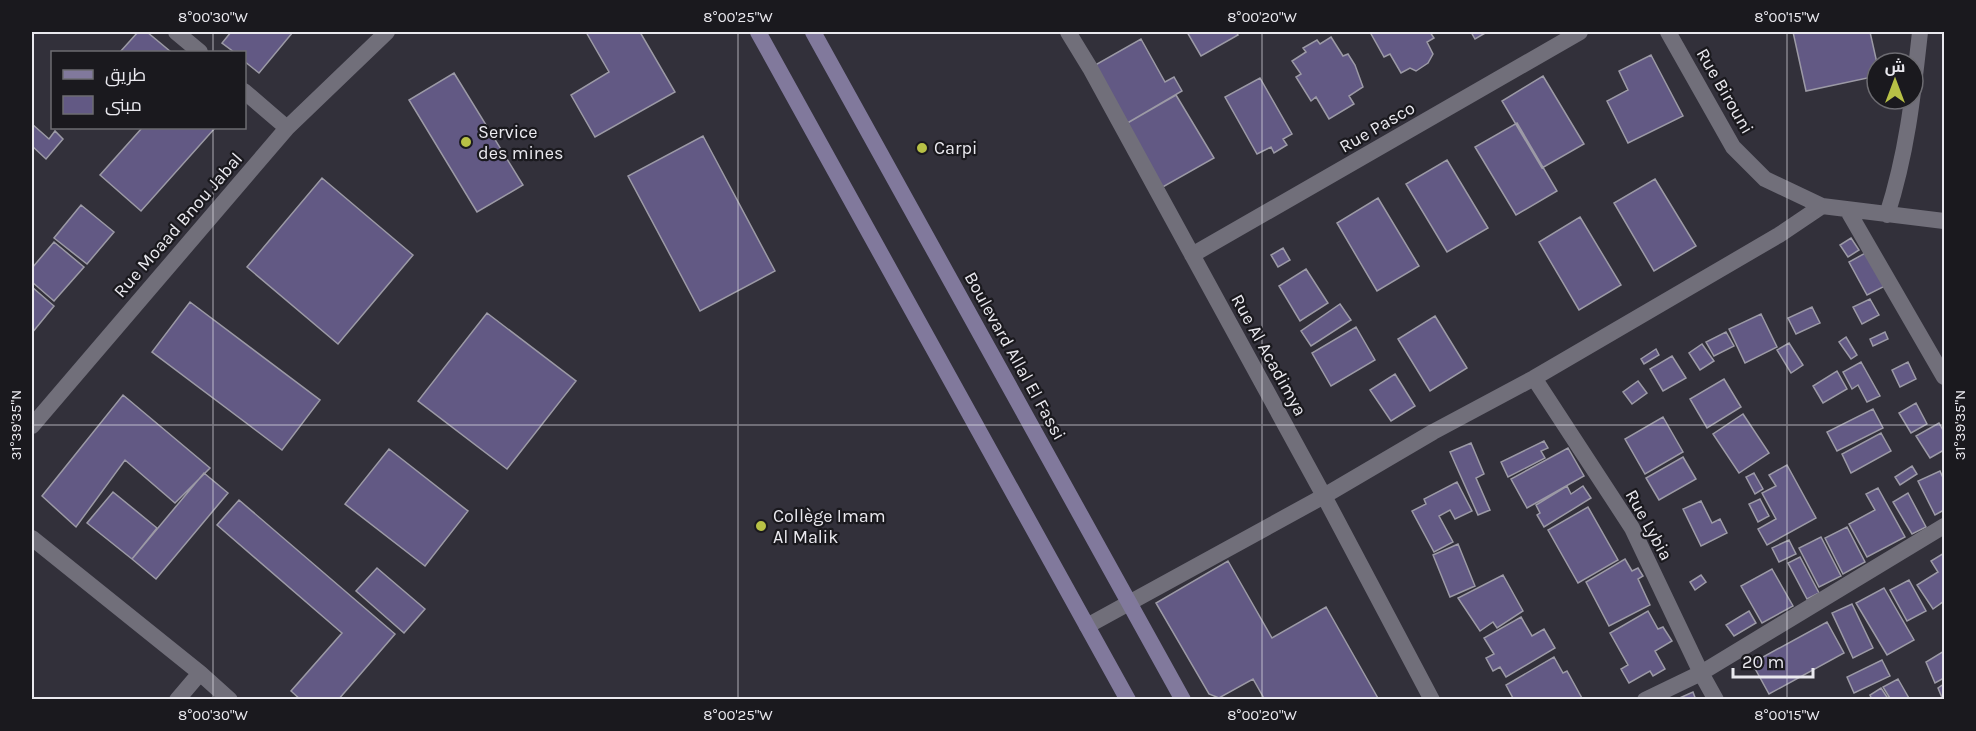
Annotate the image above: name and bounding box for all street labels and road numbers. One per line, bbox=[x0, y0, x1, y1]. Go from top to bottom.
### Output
street label: Rue Birouni bbox=[1692, 44, 1758, 138]
street label: Rue Pasco bbox=[1335, 96, 1419, 158]
street label: Rue Moaad Bnou Jabal bbox=[109, 148, 247, 302]
street label: Boulevard Allal El Fassi bbox=[960, 268, 1070, 444]
street label: Rue Al Acadimya bbox=[1226, 290, 1312, 420]
street label: Rue Lybia bbox=[1621, 486, 1677, 564]

